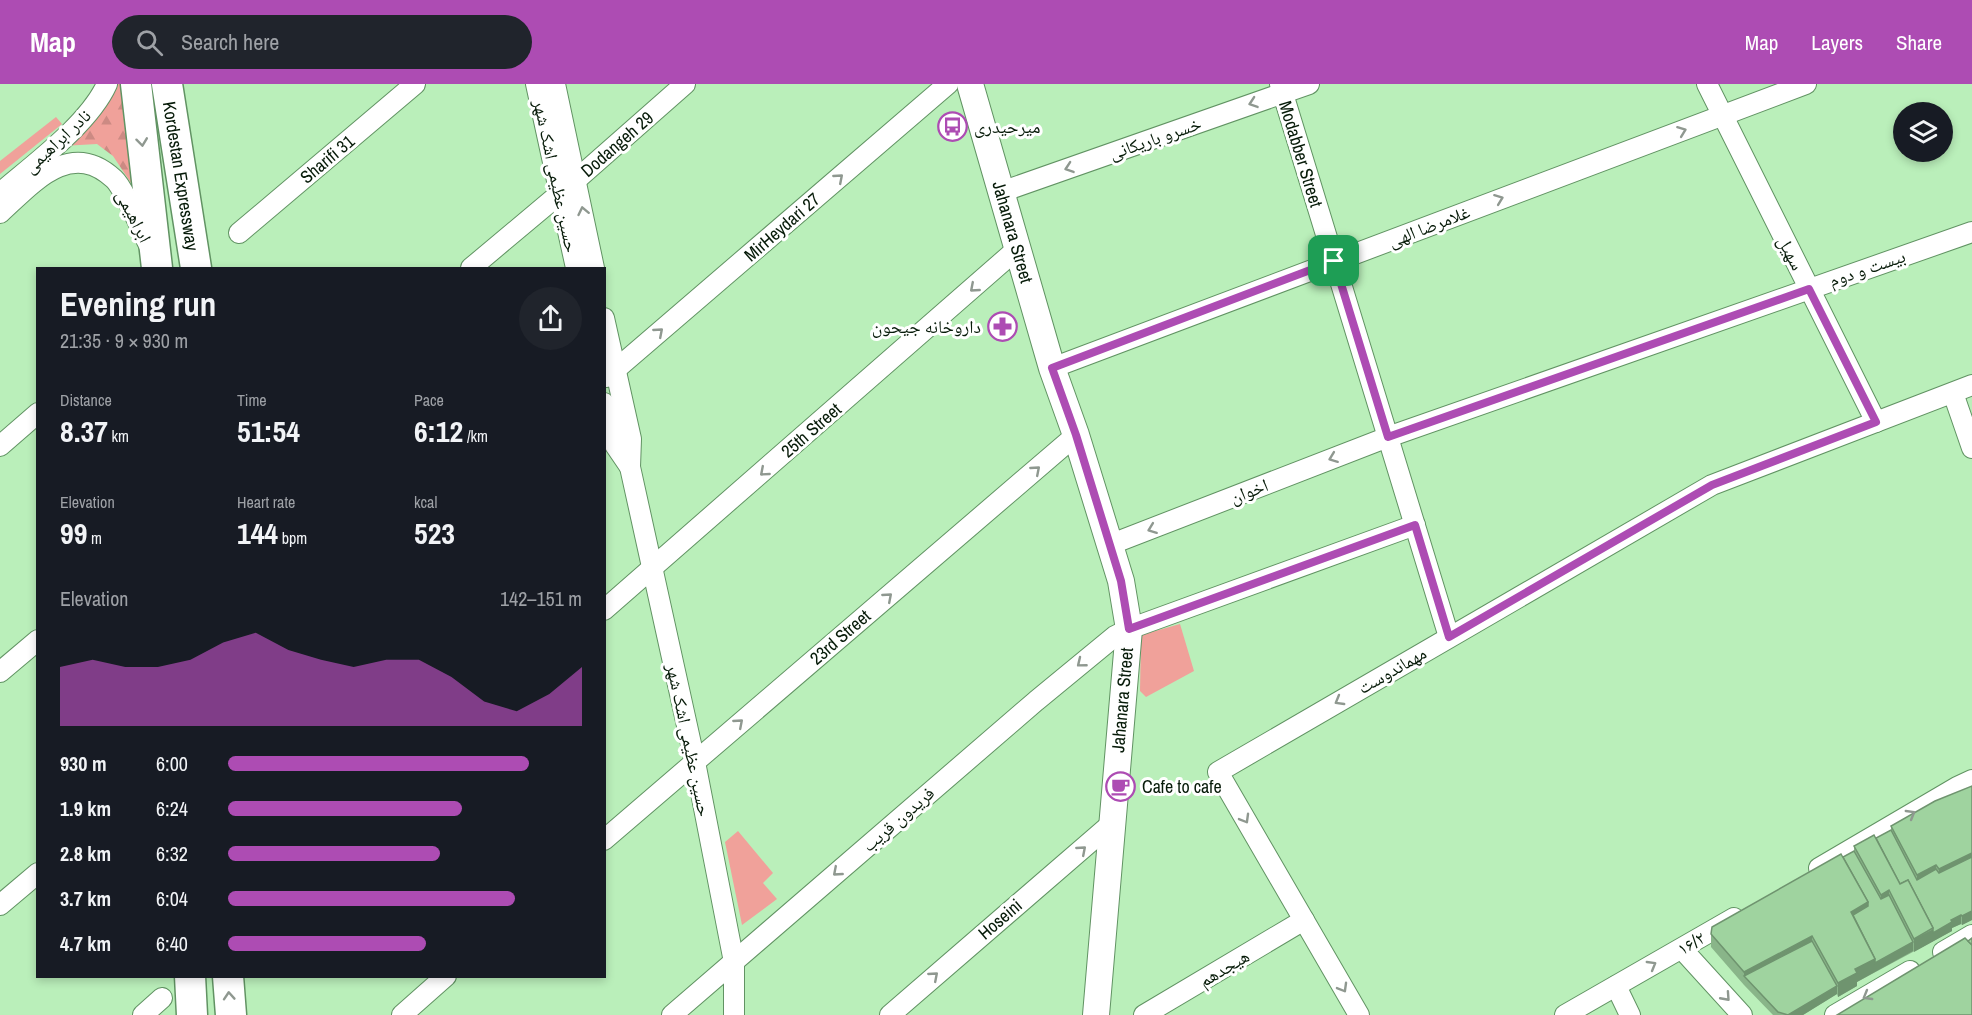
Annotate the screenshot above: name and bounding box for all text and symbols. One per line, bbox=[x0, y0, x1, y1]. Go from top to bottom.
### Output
search box bbox=[112, 15, 532, 69]
text: Map bbox=[30, 23, 76, 61]
icon: search bbox=[133, 26, 166, 59]
text: Search here bbox=[181, 27, 279, 57]
text: Map bbox=[1745, 28, 1778, 57]
text: Layers bbox=[1811, 28, 1863, 57]
text: Share bbox=[1896, 28, 1942, 57]
street label: حسین عظیمی اشک شهر bbox=[527, 96, 584, 255]
one-way arrow bbox=[1248, 96, 1259, 109]
street label: Modabber Street bbox=[1273, 98, 1329, 210]
street label: Kordestan Expressway bbox=[157, 99, 205, 253]
map controls bbox=[1893, 102, 1953, 162]
button: layers bbox=[1893, 102, 1953, 162]
street label: نادر ابراهیمی bbox=[18, 103, 96, 179]
street label: Dodangeh 29 bbox=[575, 105, 659, 183]
bus stop icon: میرحیدری bbox=[937, 110, 969, 142]
street label: خسرو باریکانی bbox=[1106, 111, 1204, 165]
place label: میرحیدری bbox=[974, 114, 1041, 139]
one-way arrow bbox=[1676, 125, 1687, 138]
street label: Sharifi 31 bbox=[294, 128, 360, 189]
one-way arrow bbox=[136, 138, 148, 147]
one-way arrow bbox=[1065, 161, 1075, 174]
one-way arrow bbox=[832, 174, 843, 185]
street label: Jahanara Street bbox=[987, 178, 1039, 286]
street label: ابراهیمی bbox=[110, 185, 158, 247]
street label: MirHeydari 27 bbox=[739, 187, 825, 267]
one-way arrow bbox=[1494, 194, 1504, 207]
street label: غلامرضا الهی bbox=[1385, 199, 1473, 253]
one-way arrow bbox=[577, 206, 590, 216]
street label: سهیل bbox=[1772, 231, 1810, 275]
pin bbox=[1308, 235, 1359, 286]
street label: بیست و دوم bbox=[1825, 243, 1909, 293]
icon: arrive bbox=[1317, 244, 1350, 277]
one-way arrow bbox=[970, 281, 980, 292]
text: Evening run bbox=[60, 282, 216, 326]
button: share bbox=[519, 287, 582, 350]
pharmacy icon: داروخانه جیحون bbox=[986, 310, 1018, 342]
place label: داروخانه جیحون bbox=[872, 314, 981, 339]
text: 21:35 · 9 × 930 m bbox=[60, 327, 188, 354]
one-way arrow bbox=[653, 328, 663, 339]
text: Distance bbox=[60, 389, 112, 411]
text: Time bbox=[237, 389, 267, 411]
text: Pace bbox=[414, 389, 444, 411]
street label: 25th Street bbox=[776, 397, 846, 463]
text: 8.37 bbox=[60, 411, 108, 451]
text: 51:54 bbox=[237, 411, 300, 451]
text: 6:12 bbox=[414, 411, 463, 451]
text: km bbox=[108, 425, 129, 447]
text: /km bbox=[463, 425, 488, 447]
one-way arrow bbox=[1329, 451, 1340, 463]
one-way arrow bbox=[760, 465, 771, 476]
one-way arrow bbox=[1029, 466, 1040, 477]
street label: اخوان bbox=[1226, 472, 1272, 510]
text: Elevation bbox=[60, 491, 115, 513]
text: Heart rate bbox=[237, 491, 295, 513]
text: kcal bbox=[414, 491, 437, 513]
text: 99 bbox=[60, 513, 87, 553]
text: 144 bbox=[237, 513, 278, 553]
text: 523 bbox=[414, 513, 455, 553]
one-way arrow bbox=[1147, 522, 1158, 534]
text: m bbox=[87, 527, 102, 549]
text: bpm bbox=[278, 527, 307, 549]
text: Elevation bbox=[60, 585, 128, 612]
text: 142–151 m bbox=[500, 585, 582, 612]
one-way arrow bbox=[881, 593, 891, 604]
street label: 23rd Street bbox=[804, 604, 876, 670]
street label: مهماندوست bbox=[1353, 640, 1431, 700]
street label: Jahanara Street bbox=[1105, 647, 1139, 753]
one-way arrow bbox=[1077, 656, 1088, 667]
street label: حسین عظیمی اشک شهر bbox=[660, 660, 717, 819]
one-way arrow bbox=[1335, 694, 1345, 705]
one-way arrow bbox=[732, 720, 743, 731]
text: 930 m bbox=[60, 750, 107, 777]
text: 6:00 bbox=[156, 750, 188, 777]
cafe icon: Cafe to cafe bbox=[1105, 770, 1137, 802]
place label: Cafe to cafe bbox=[1142, 774, 1222, 799]
street label: فریدون قریب bbox=[856, 781, 940, 857]
text: 1.9 km bbox=[60, 795, 111, 822]
text: 6:24 bbox=[156, 795, 188, 822]
one-way arrow bbox=[1905, 809, 1915, 821]
one-way arrow bbox=[1238, 813, 1250, 823]
text: 2.8 km bbox=[60, 840, 111, 867]
text: 6:32 bbox=[156, 840, 188, 867]
one-way arrow bbox=[1075, 846, 1086, 857]
one-way arrow bbox=[833, 864, 844, 875]
text: 3.7 km bbox=[60, 885, 111, 912]
text: 6:04 bbox=[156, 885, 188, 912]
street label: Hoseini bbox=[973, 893, 1027, 945]
street label: ۱۶/۲ bbox=[1672, 925, 1710, 961]
text: 4.7 km bbox=[60, 930, 111, 957]
text: 6:40 bbox=[156, 930, 188, 957]
street label: هیجدهم bbox=[1194, 943, 1254, 993]
one-way arrow bbox=[1646, 961, 1656, 973]
one-way arrow bbox=[927, 973, 938, 984]
one-way arrow bbox=[1336, 982, 1348, 992]
one-way arrow bbox=[1863, 989, 1873, 1001]
one-way arrow bbox=[223, 991, 236, 1000]
one-way arrow bbox=[1719, 991, 1730, 1001]

